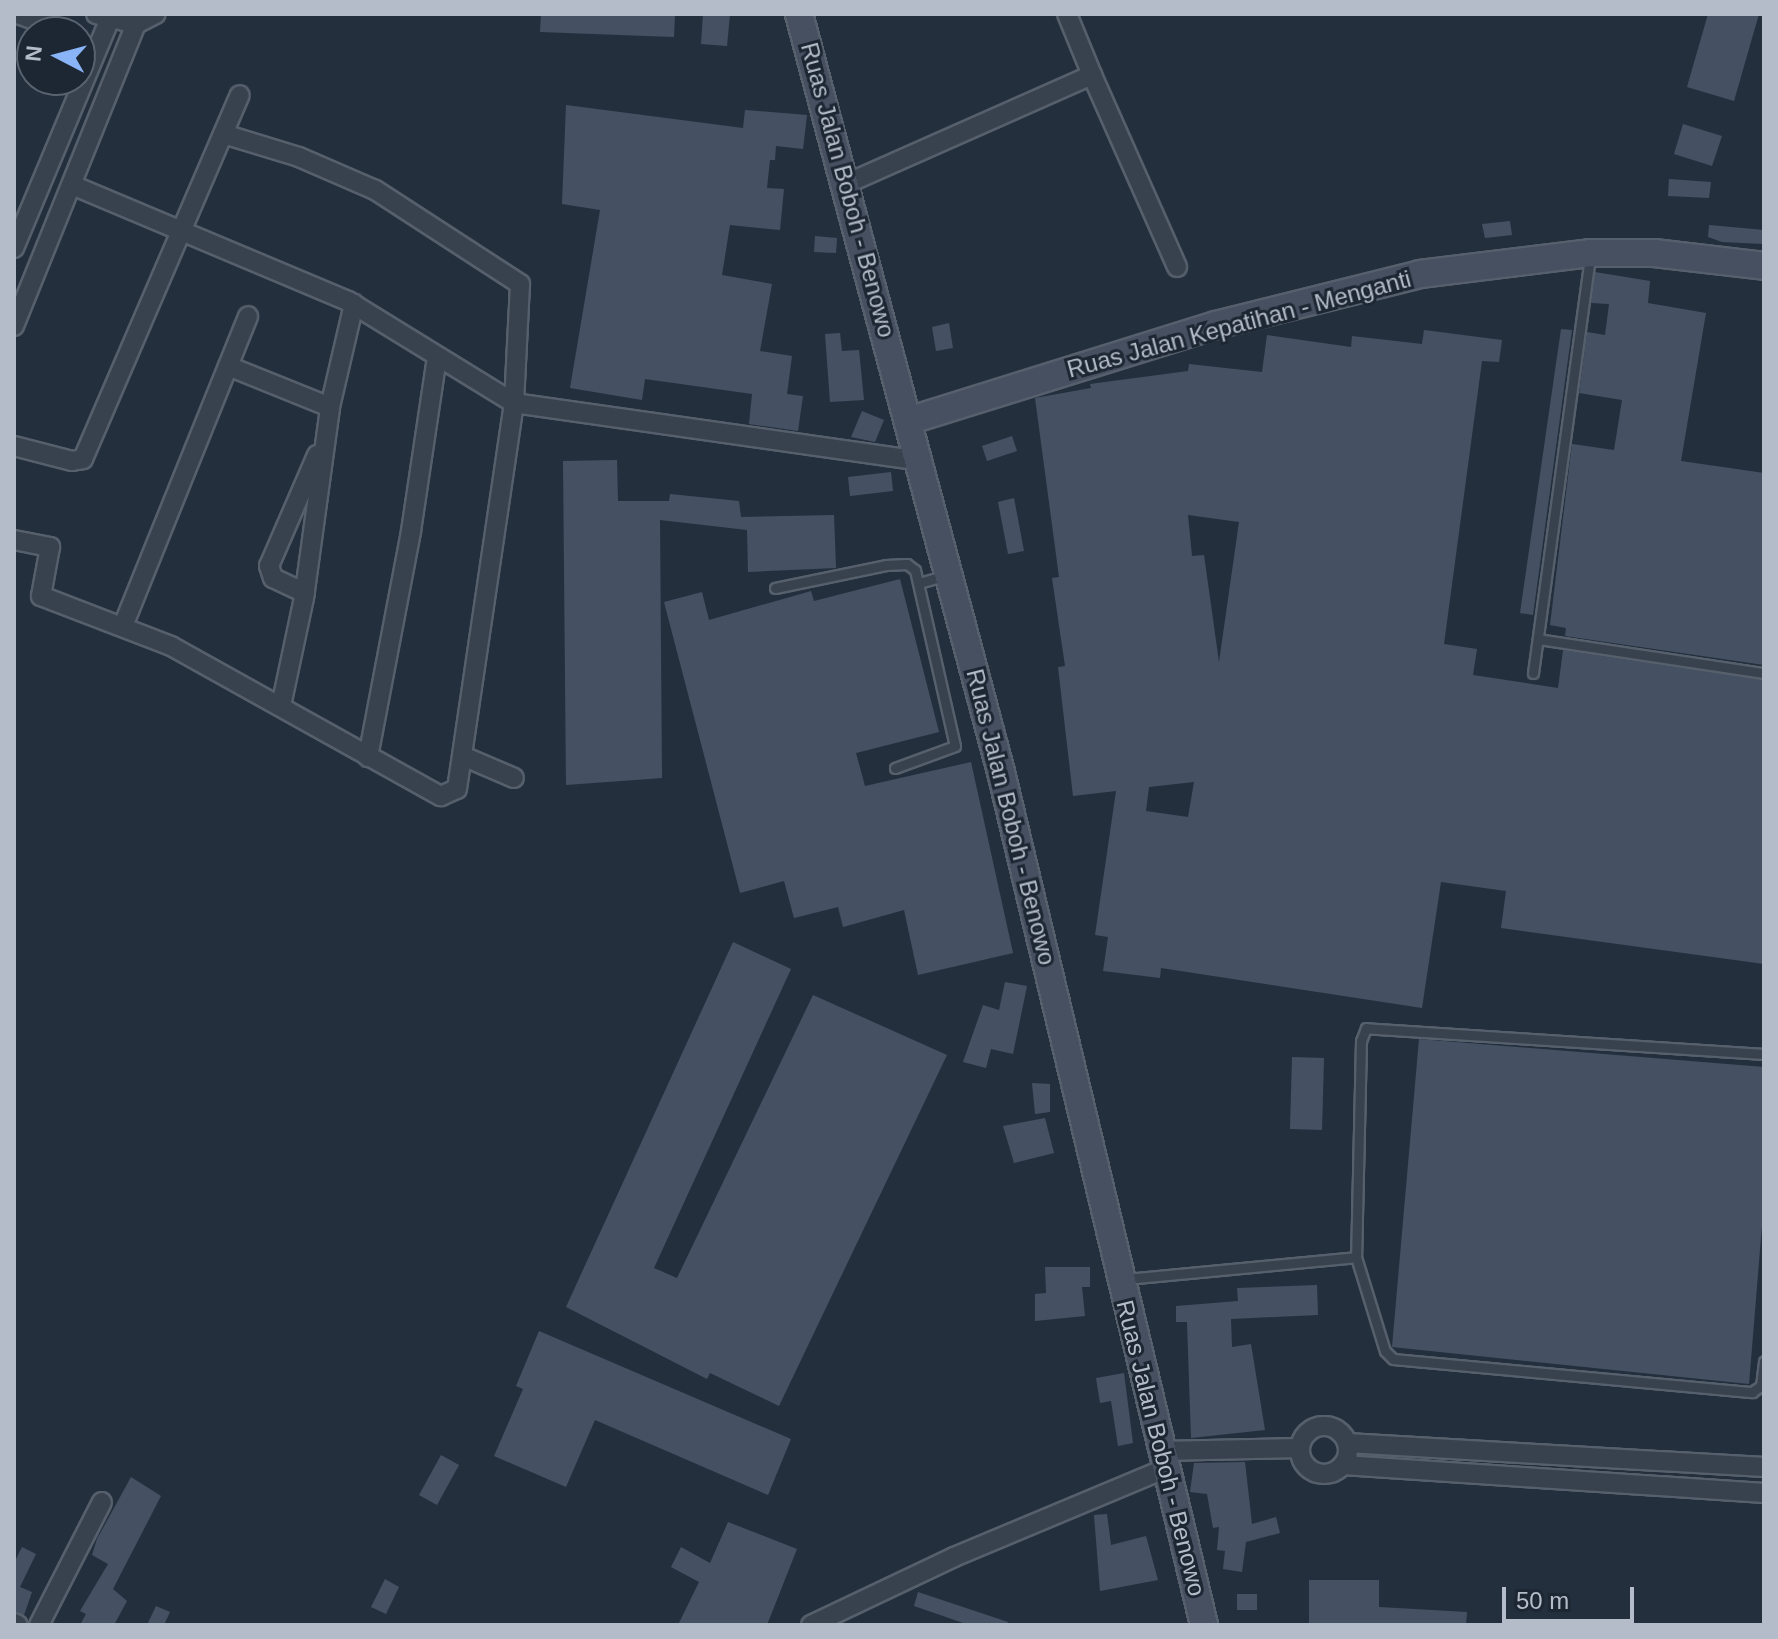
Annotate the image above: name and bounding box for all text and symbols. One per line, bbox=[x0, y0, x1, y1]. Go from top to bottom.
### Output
north arrow bbox=[16, 16, 96, 96]
street label: Ruas Jalan Boboh - Benowo bbox=[795, 39, 901, 341]
text: N bbox=[20, 44, 47, 63]
street label: Ruas Jalan Kepatihan - Menganti bbox=[1064, 264, 1414, 384]
street label: Ruas Jalan Boboh - Benowo bbox=[960, 666, 1062, 968]
street label: Ruas Jalan Boboh - Benowo bbox=[1110, 1297, 1212, 1599]
scale bar bbox=[1506, 1571, 1638, 1621]
text: 50 m bbox=[1516, 1587, 1569, 1614]

